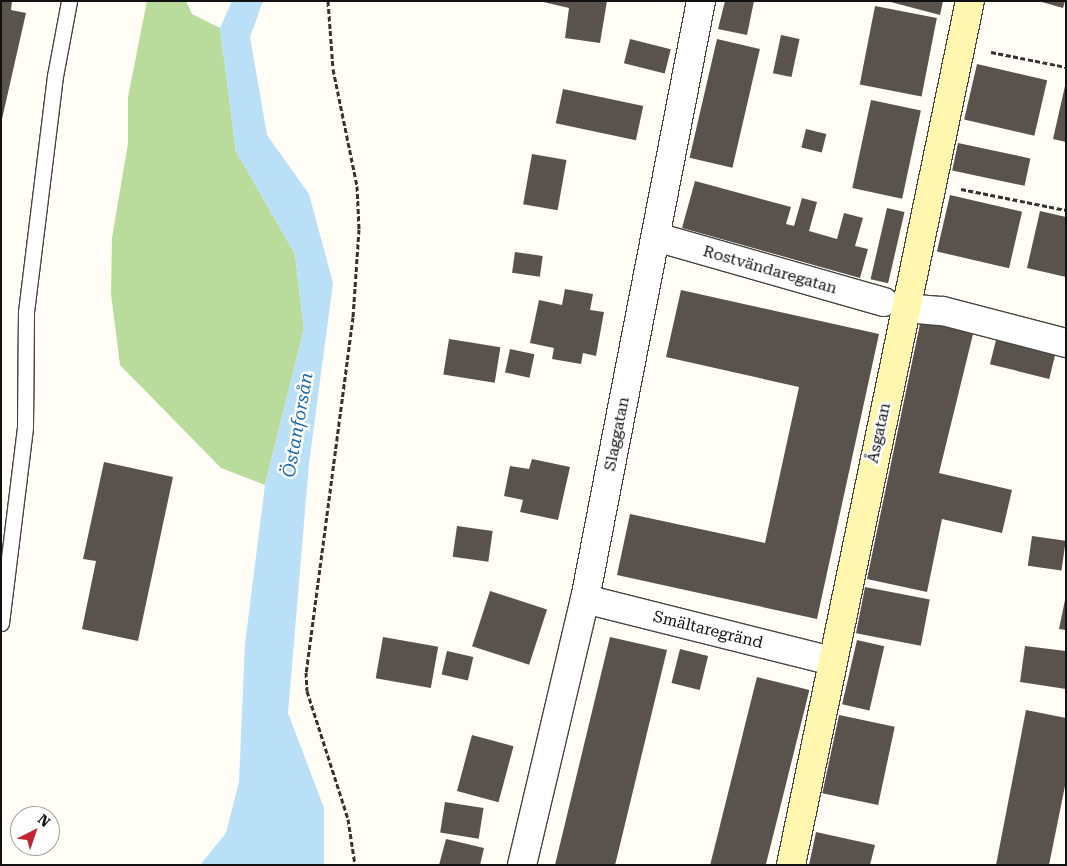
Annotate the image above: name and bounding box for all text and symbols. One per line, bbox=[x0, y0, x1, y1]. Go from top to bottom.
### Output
street label: Rostvändaregatan bbox=[701, 242, 839, 298]
water label: Östanforsån bbox=[278, 371, 318, 479]
street label: Slaggatan bbox=[600, 395, 634, 473]
street label: Åsgatan bbox=[863, 401, 895, 465]
street label: Smältaregränd bbox=[651, 607, 765, 653]
north arrow bbox=[10, 806, 60, 856]
text: N bbox=[35, 811, 54, 830]

